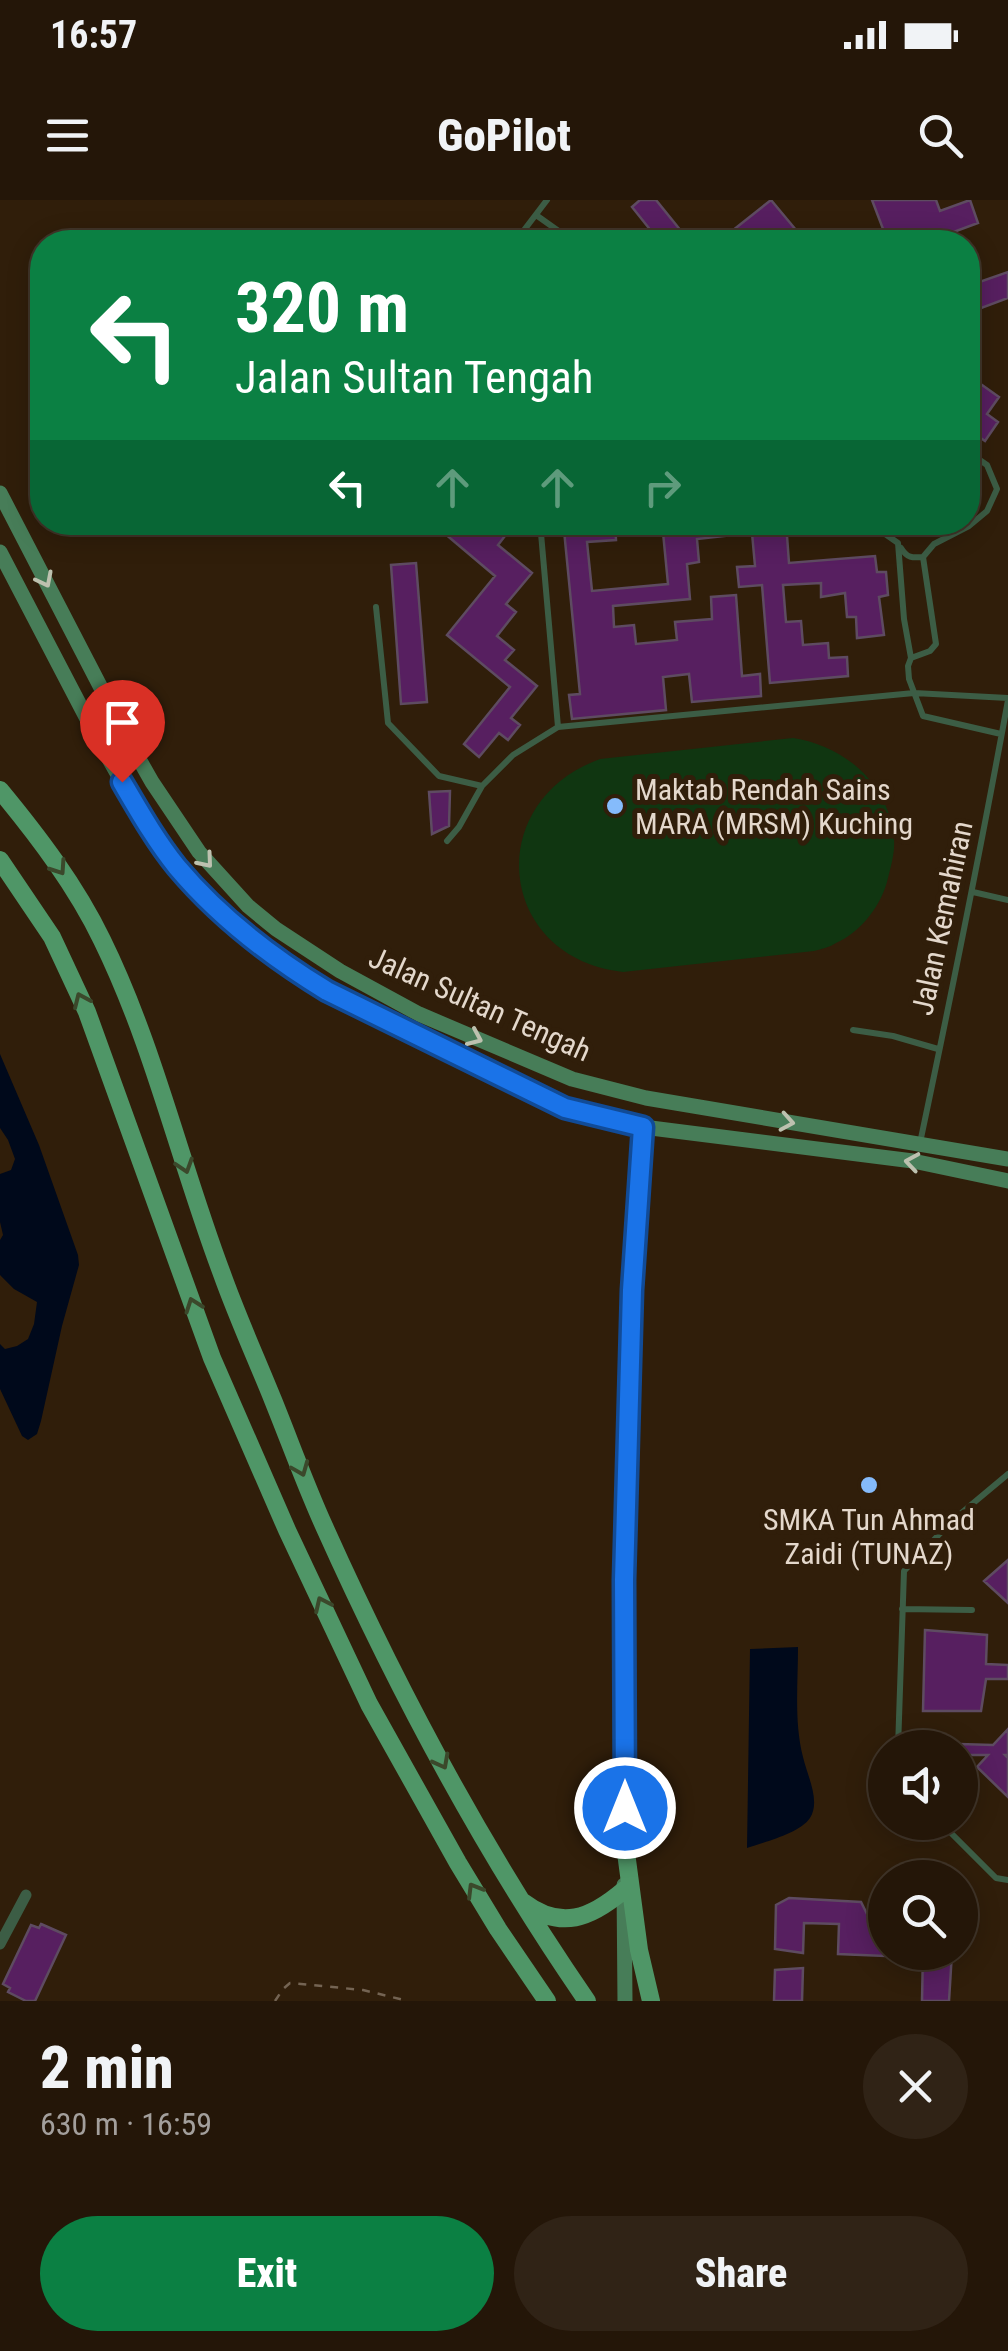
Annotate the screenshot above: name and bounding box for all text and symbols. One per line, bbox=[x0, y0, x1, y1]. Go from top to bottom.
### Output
text: 16:57 bbox=[50, 13, 137, 57]
icon: menu bbox=[40, 108, 95, 163]
icon: search bbox=[913, 108, 968, 163]
text: GoPilot bbox=[437, 109, 571, 162]
text: 320 m bbox=[235, 267, 409, 349]
icon: left bbox=[70, 270, 200, 400]
text: Jalan Sultan Tengah bbox=[235, 351, 593, 404]
icon: left bbox=[320, 460, 375, 515]
icon: ahead bbox=[425, 460, 480, 515]
icon: ahead bbox=[530, 460, 585, 515]
icon: right bbox=[635, 460, 690, 515]
one-way arrow bbox=[33, 569, 52, 587]
pin bbox=[80, 680, 165, 783]
icon: arrive bbox=[95, 695, 150, 750]
place label: Maktab Rendah Sains MARA (MRSM) Kuching bbox=[635, 772, 913, 841]
marker: Maktab Rendah Sains MARA (MRSM) Kuching bbox=[604, 795, 626, 817]
street label: Jalan Kemahiran bbox=[904, 818, 980, 1018]
one-way arrow bbox=[195, 849, 213, 867]
one-way arrow bbox=[47, 857, 66, 875]
street label: Jalan Sultan Tengah bbox=[364, 939, 596, 1069]
one-way arrow bbox=[74, 992, 94, 1010]
one-way arrow bbox=[465, 1026, 483, 1046]
one-way arrow bbox=[779, 1111, 795, 1132]
one-way arrow bbox=[904, 1152, 921, 1173]
one-way arrow bbox=[174, 1156, 194, 1173]
one-way arrow bbox=[184, 1298, 205, 1315]
one-way arrow bbox=[289, 1459, 309, 1477]
marker: SMKA Tun Ahmad Zaidi (TUNAZ) bbox=[858, 1474, 880, 1496]
place label: SMKA Tun Ahmad Zaidi (TUNAZ) bbox=[763, 1502, 975, 1571]
one-way arrow bbox=[314, 1596, 334, 1614]
map controls bbox=[868, 1730, 978, 1970]
button: sound bbox=[868, 1730, 978, 1840]
one-way arrow bbox=[429, 1752, 449, 1770]
position arrow bbox=[573, 1756, 677, 1860]
button: search bbox=[868, 1860, 978, 1970]
one-way arrow bbox=[468, 1883, 487, 1901]
text: 2 min bbox=[40, 2032, 174, 2103]
button: close bbox=[863, 2034, 968, 2139]
text: 630 m · 16:59 bbox=[40, 2105, 212, 2143]
button: Exit bbox=[40, 2216, 494, 2331]
button: Share bbox=[514, 2216, 968, 2331]

